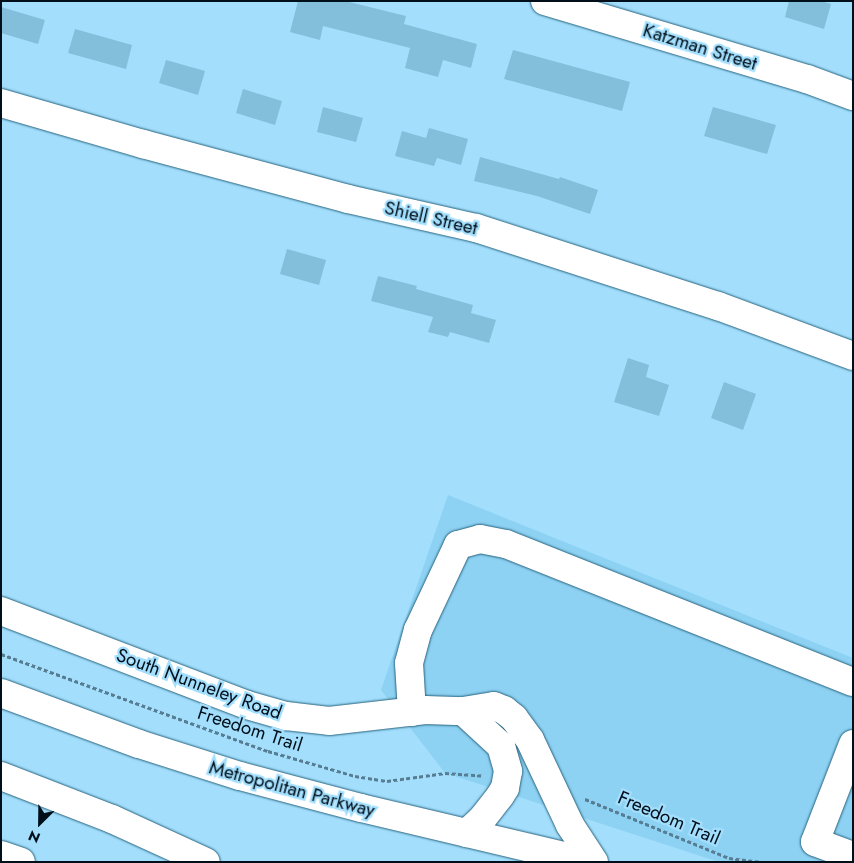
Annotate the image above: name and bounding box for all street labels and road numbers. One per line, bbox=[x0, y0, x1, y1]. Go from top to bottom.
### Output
street label: Katzman Street bbox=[640, 19, 760, 75]
street label: Shiell Street bbox=[382, 196, 480, 240]
street label: South Nunneley Road bbox=[113, 643, 285, 725]
street label: Freedom Trail bbox=[195, 701, 305, 757]
street label: Metropolitan Parkway bbox=[207, 756, 377, 822]
street label: Freedom Trail bbox=[614, 786, 724, 850]

